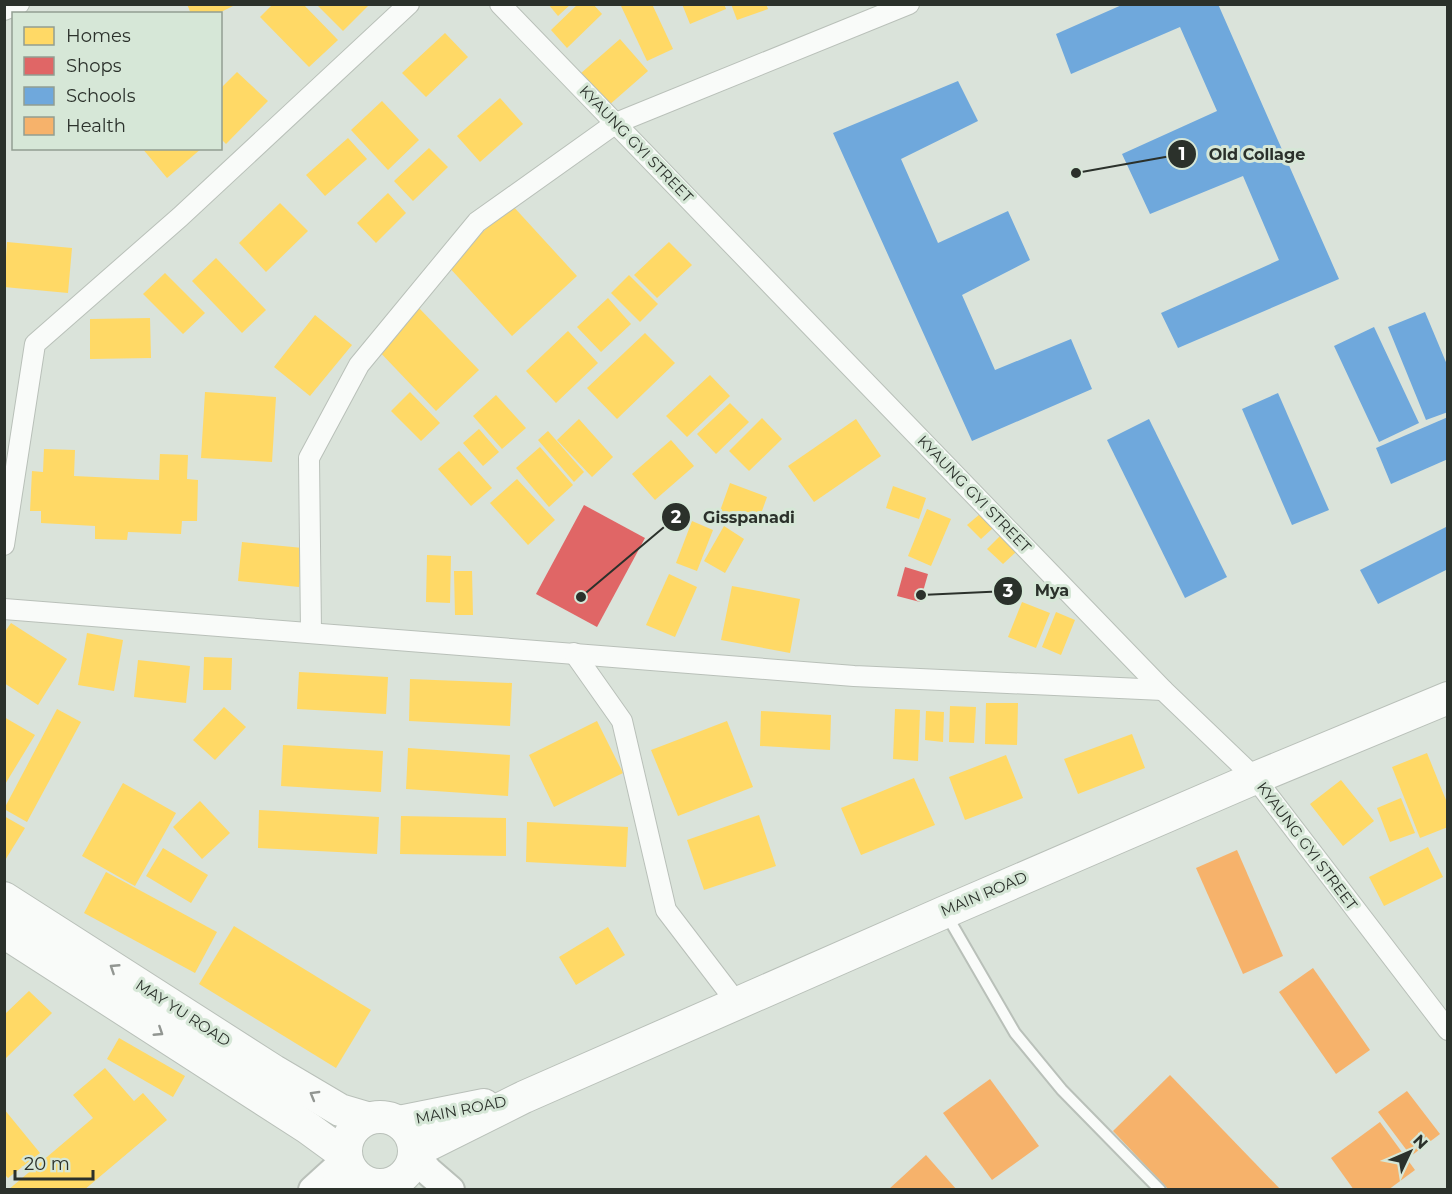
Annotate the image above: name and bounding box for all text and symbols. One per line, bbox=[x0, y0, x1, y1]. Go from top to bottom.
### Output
legend bbox=[12, 12, 222, 150]
text: Homes bbox=[66, 25, 131, 47]
text: Shops bbox=[66, 55, 122, 77]
street label: KYAUNG GYI STREET bbox=[576, 81, 697, 206]
text: Schools bbox=[66, 85, 136, 107]
text: Health bbox=[66, 115, 126, 137]
callout: Old Collage bbox=[1167, 137, 1317, 171]
text: 1 bbox=[1178, 143, 1186, 165]
text: Old Collage bbox=[1209, 145, 1305, 164]
street label: KYAUNG GYI STREET bbox=[914, 431, 1035, 556]
callout: Gisspanadi bbox=[661, 500, 806, 534]
text: 2 bbox=[671, 506, 682, 528]
text: Gisspanadi bbox=[703, 508, 795, 527]
callout: Mya bbox=[993, 574, 1081, 608]
text: 3 bbox=[1002, 580, 1014, 602]
text: Mya bbox=[1035, 581, 1069, 600]
street label: KYAUNG GYI STREET bbox=[1253, 778, 1362, 914]
street label: MAIN ROAD bbox=[938, 867, 1030, 920]
one-way arrow bbox=[110, 964, 120, 976]
street label: MAY YU ROAD bbox=[132, 975, 234, 1050]
one-way arrow bbox=[153, 1025, 164, 1036]
one-way arrow bbox=[310, 1091, 320, 1103]
street label: MAIN ROAD bbox=[414, 1091, 508, 1128]
north arrow bbox=[1380, 1122, 1440, 1182]
text: N bbox=[1409, 1131, 1432, 1153]
scale bar bbox=[15, 1143, 93, 1181]
text: 20 m bbox=[24, 1153, 70, 1175]

